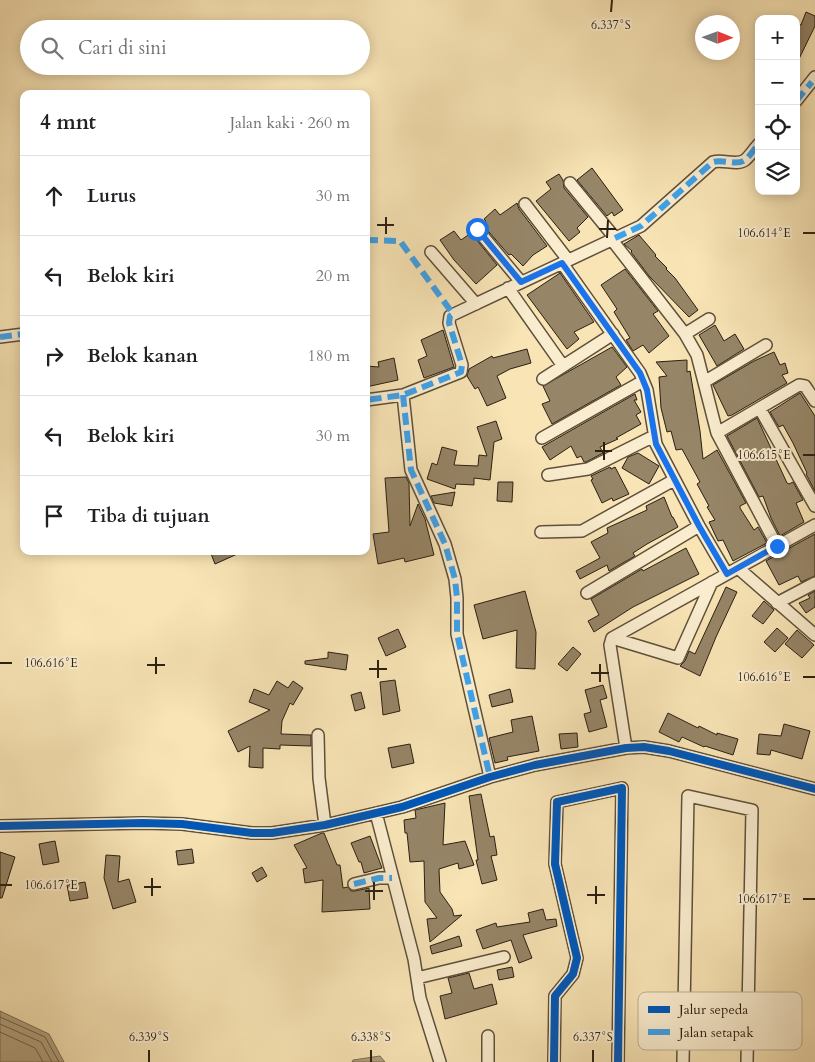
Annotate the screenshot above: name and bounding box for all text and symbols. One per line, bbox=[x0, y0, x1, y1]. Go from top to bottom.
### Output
north arrow bbox=[695, 15, 740, 60]
map controls bbox=[755, 15, 800, 195]
button: + bbox=[755, 15, 800, 60]
text: 6.337°S bbox=[591, 17, 631, 33]
search box bbox=[20, 20, 370, 75]
icon: search bbox=[38, 34, 66, 62]
text: Cari di sini bbox=[78, 35, 167, 61]
button: − bbox=[755, 60, 800, 105]
button: locate bbox=[755, 105, 800, 150]
text: 4 mnt bbox=[40, 108, 96, 137]
text: Jalan kaki · 260 m bbox=[230, 112, 350, 134]
button: layers bbox=[755, 150, 800, 195]
icon: ahead bbox=[40, 182, 68, 210]
text: Lurus bbox=[87, 183, 136, 209]
text: 30 m bbox=[316, 185, 350, 207]
route start bbox=[466, 218, 489, 241]
text: 106.614°E bbox=[737, 225, 791, 241]
icon: left bbox=[40, 262, 68, 290]
text: Belok kiri bbox=[87, 263, 174, 289]
text: 20 m bbox=[316, 265, 350, 287]
icon: right bbox=[40, 342, 68, 370]
text: Belok kanan bbox=[87, 343, 198, 369]
text: 180 m bbox=[308, 345, 350, 367]
icon: left bbox=[40, 422, 68, 450]
text: Belok kiri bbox=[87, 423, 174, 449]
text: 30 m bbox=[316, 425, 350, 447]
text: 106.615°E bbox=[737, 447, 791, 463]
icon: arrive bbox=[40, 502, 68, 530]
text: Tiba di tujuan bbox=[87, 503, 210, 529]
route end bbox=[766, 535, 789, 558]
text: 106.616°E bbox=[24, 655, 78, 671]
text: 106.616°E bbox=[737, 669, 791, 685]
text: 106.617°E bbox=[24, 877, 78, 893]
text: 106.617°E bbox=[737, 891, 791, 907]
legend bbox=[638, 992, 802, 1050]
text: Jalur sepeda bbox=[677, 1000, 748, 1019]
text: Jalan setapak bbox=[677, 1023, 754, 1042]
text: 6.339°S bbox=[129, 1029, 169, 1045]
text: 6.338°S bbox=[351, 1029, 391, 1045]
text: 6.337°S bbox=[573, 1029, 613, 1045]

